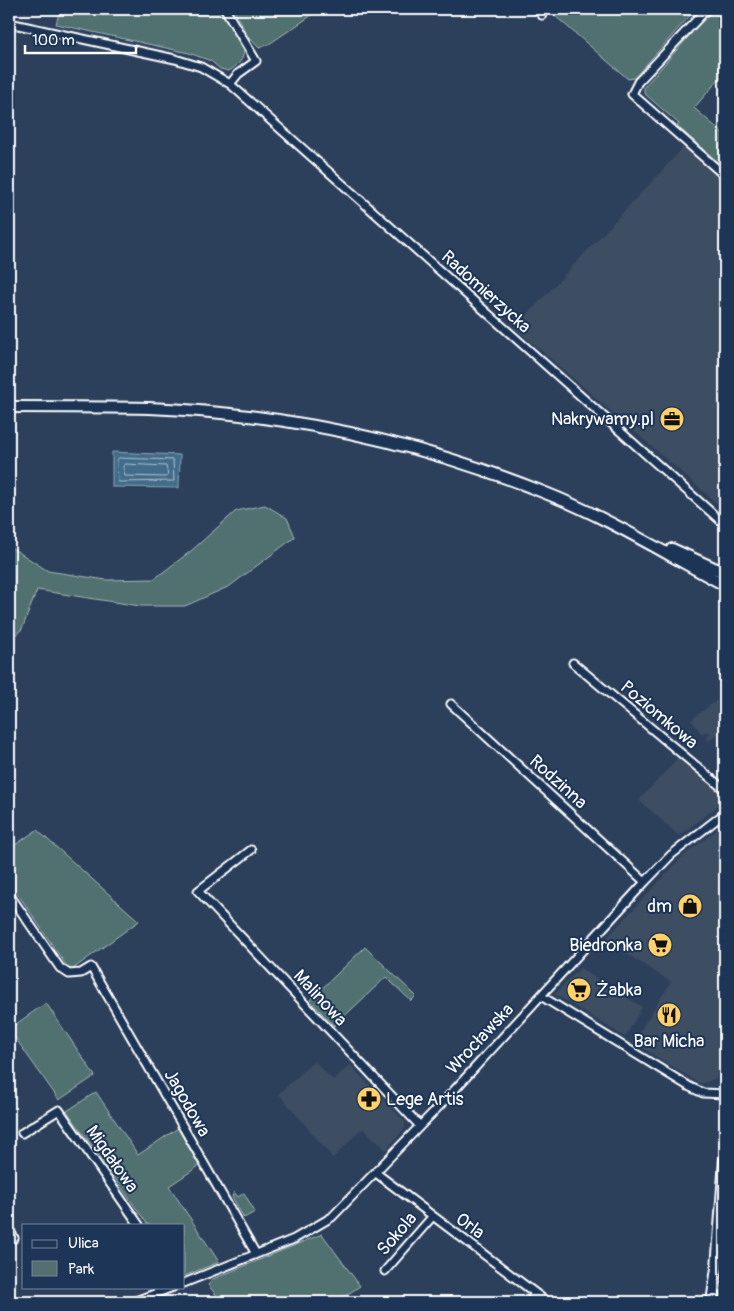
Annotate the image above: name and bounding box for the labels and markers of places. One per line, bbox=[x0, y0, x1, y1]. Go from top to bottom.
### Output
office icon: Nakrywamy.pl bbox=[659, 406, 685, 432]
place label: Nakrywamy.pl bbox=[551, 408, 654, 431]
shop icon: dm bbox=[677, 893, 703, 919]
place label: dm bbox=[647, 895, 672, 918]
supermarket icon: Biedronka bbox=[647, 932, 673, 958]
place label: Biedronka bbox=[569, 934, 642, 957]
supermarket icon: Żabka bbox=[566, 977, 592, 1003]
place label: Żabka bbox=[596, 979, 642, 1002]
restaurant icon: Bar Micha bbox=[656, 1002, 682, 1028]
place label: Bar Micha bbox=[633, 1030, 705, 1053]
pharmacy icon: Lege Artis bbox=[356, 1086, 382, 1112]
place label: Lege Artis bbox=[386, 1088, 463, 1111]

